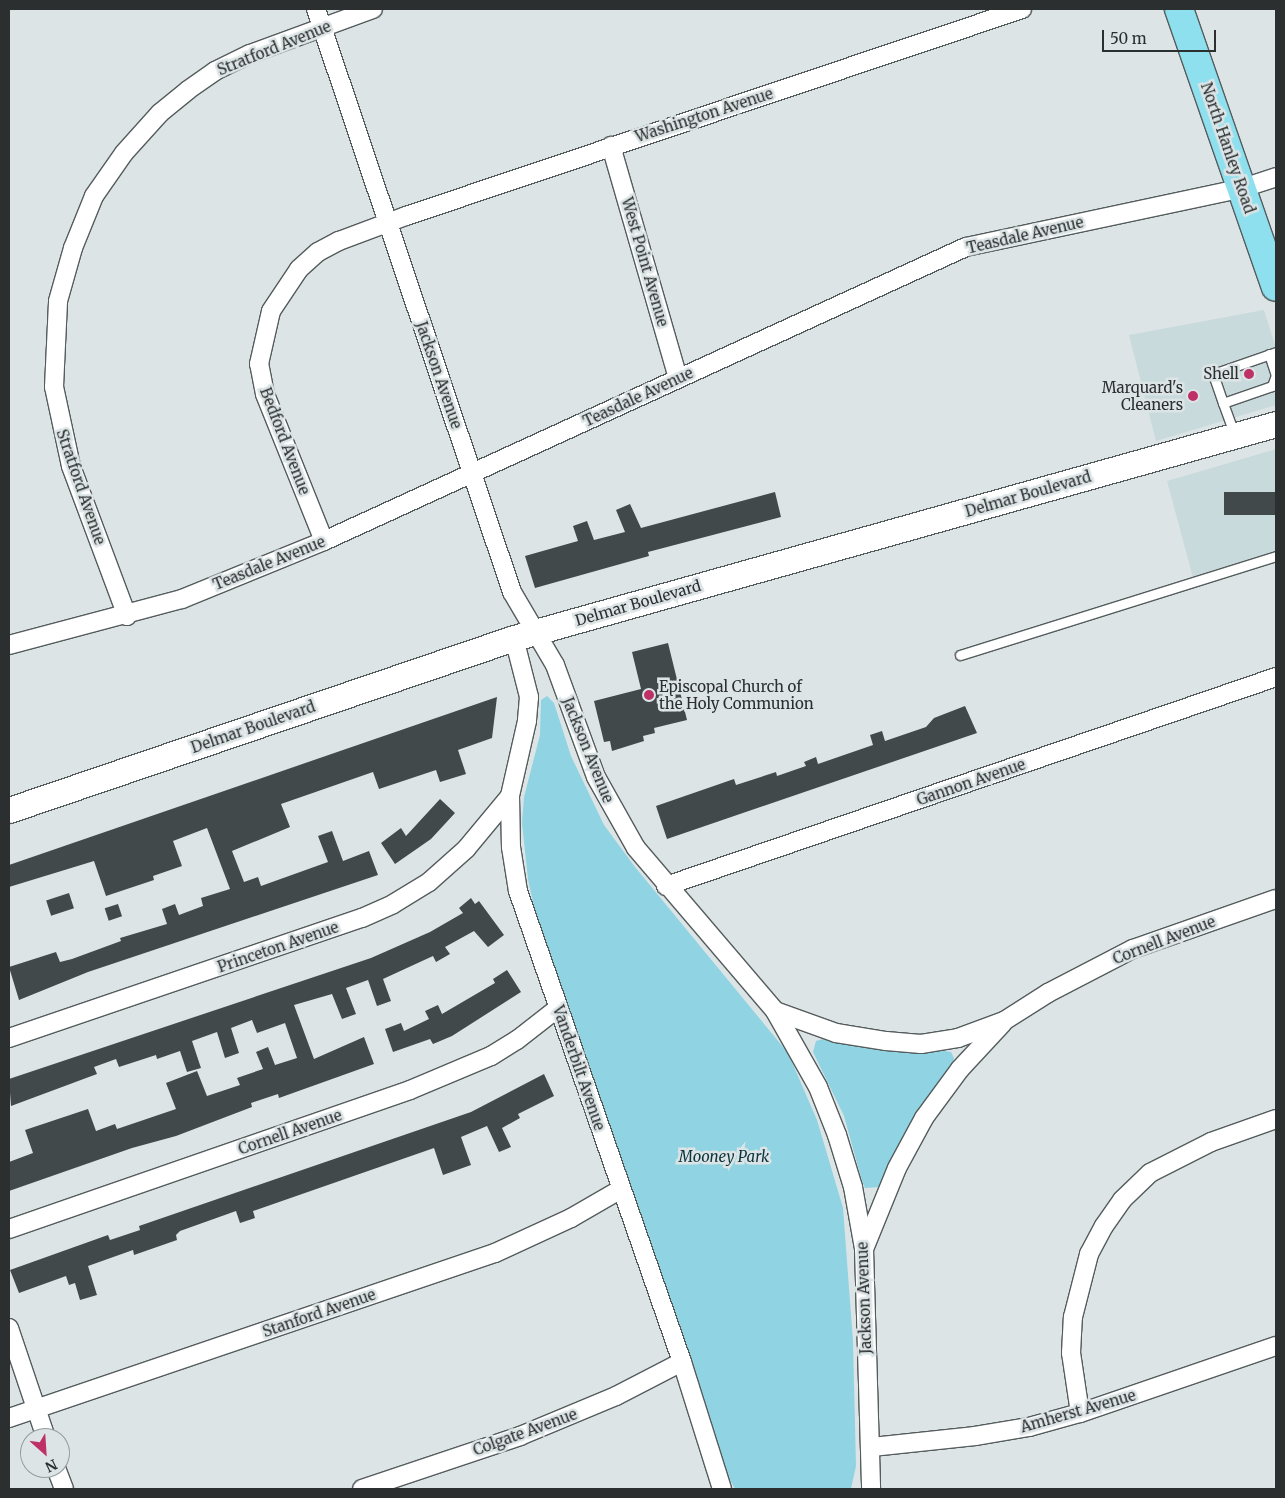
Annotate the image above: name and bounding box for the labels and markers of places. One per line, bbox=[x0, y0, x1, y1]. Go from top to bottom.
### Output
place label: Shell bbox=[1203, 365, 1239, 383]
marker: Shell bbox=[1243, 368, 1255, 380]
place label: Marquard's Cleaners bbox=[1102, 378, 1183, 413]
marker: Marquard's Cleaners bbox=[1187, 390, 1199, 402]
place label: Episcopal Church of the Holy Communion bbox=[659, 677, 814, 712]
marker: Episcopal Church of the Holy Communion bbox=[643, 689, 655, 701]

